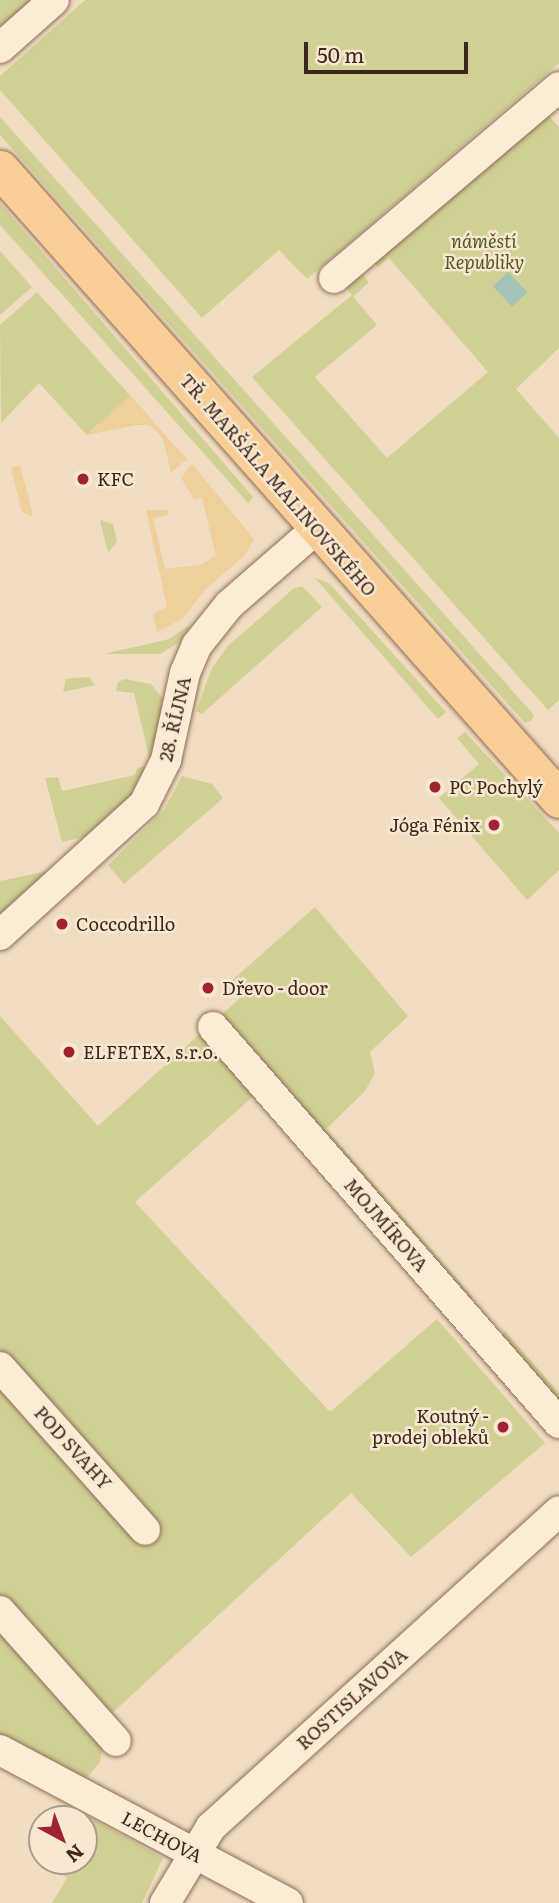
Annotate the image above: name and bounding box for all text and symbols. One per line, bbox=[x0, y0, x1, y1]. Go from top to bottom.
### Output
scale bar bbox=[307, 28, 472, 72]
text: 50 m bbox=[317, 38, 364, 69]
park label: náměstí Republiky bbox=[444, 231, 524, 274]
street label: TŘ. MARŠÁLA MALINOVSKÉHO bbox=[176, 369, 380, 601]
place label: KFC bbox=[97, 468, 134, 490]
marker: KFC bbox=[75, 471, 91, 487]
street label: 28. ŘÍJNA bbox=[155, 674, 195, 764]
place label: PC Pochylý bbox=[449, 776, 543, 798]
marker: PC Pochylý bbox=[427, 779, 443, 795]
place label: Jóga Fénix bbox=[389, 814, 480, 836]
marker: Jóga Fénix bbox=[486, 817, 502, 833]
place label: Coccodrillo bbox=[76, 913, 175, 935]
marker: Coccodrillo bbox=[54, 916, 70, 932]
place label: Dřevo - door bbox=[222, 977, 328, 999]
marker: Dřevo - door bbox=[200, 980, 216, 996]
place label: ELFETEX, s.r.o. bbox=[83, 1041, 219, 1063]
marker: ELFETEX, s.r.o. bbox=[61, 1044, 77, 1060]
street label: MOJMÍROVA bbox=[340, 1174, 432, 1276]
street label: POD SVAHY bbox=[30, 1402, 116, 1494]
place label: Koutný - prodej obleků bbox=[372, 1406, 489, 1448]
marker: Koutný - prodej obleků bbox=[495, 1419, 511, 1435]
street label: ROSTISLAVOVA bbox=[292, 1644, 412, 1754]
north arrow bbox=[28, 1805, 98, 1875]
street label: LECHOVA bbox=[118, 1807, 206, 1867]
text: N bbox=[60, 1839, 91, 1870]

